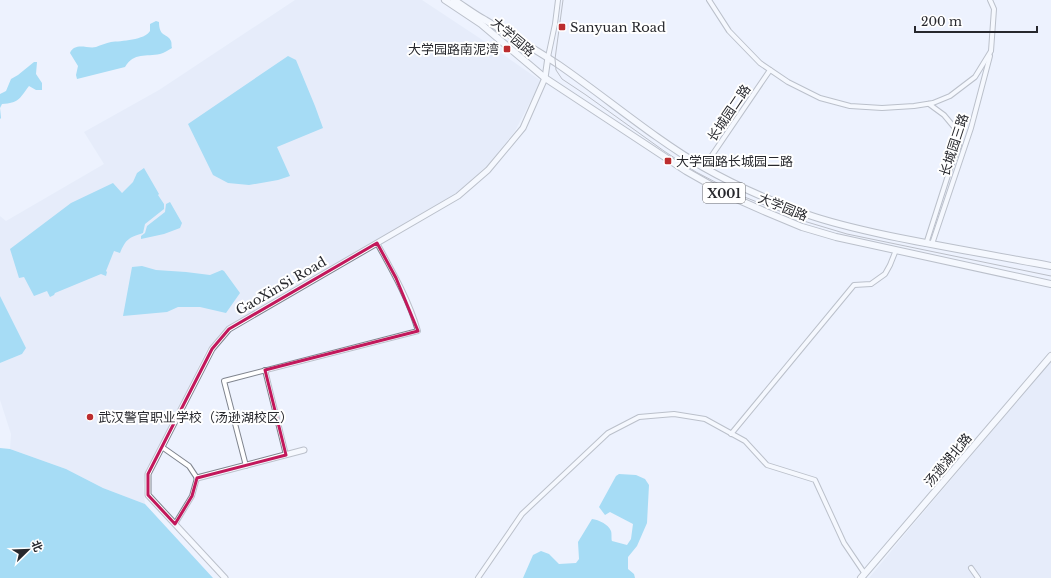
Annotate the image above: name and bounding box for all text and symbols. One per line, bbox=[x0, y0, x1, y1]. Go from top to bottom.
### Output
scale bar bbox=[915, 8, 1037, 34]
street label: 大学园路 bbox=[488, 14, 538, 60]
text: 200 m bbox=[921, 14, 962, 29]
place label: Sanyuan Road bbox=[570, 19, 666, 36]
marker: Sanyuan Road bbox=[557, 22, 567, 32]
place label: 大学园路南泥湾 bbox=[408, 41, 499, 58]
marker: 大学园路南泥湾 bbox=[502, 44, 512, 54]
street label: 长城园二路 bbox=[704, 81, 754, 145]
street label: 长城园三路 bbox=[936, 111, 972, 179]
place label: 大学园路长城园二路 bbox=[676, 153, 793, 170]
marker: 大学园路长城园二路 bbox=[663, 156, 673, 166]
road number: X001 bbox=[703, 183, 745, 203]
street label: 大学园路 bbox=[756, 189, 810, 225]
street label: GaoXinSi Road bbox=[233, 253, 330, 319]
place label: 武汉警官职业学校（汤逊湖校区） bbox=[98, 409, 293, 426]
marker: 武汉警官职业学校（汤逊湖校区） bbox=[85, 412, 95, 422]
street label: 汤逊湖北路 bbox=[921, 430, 975, 490]
north arrow bbox=[8, 530, 48, 570]
text: 北 bbox=[29, 538, 46, 554]

